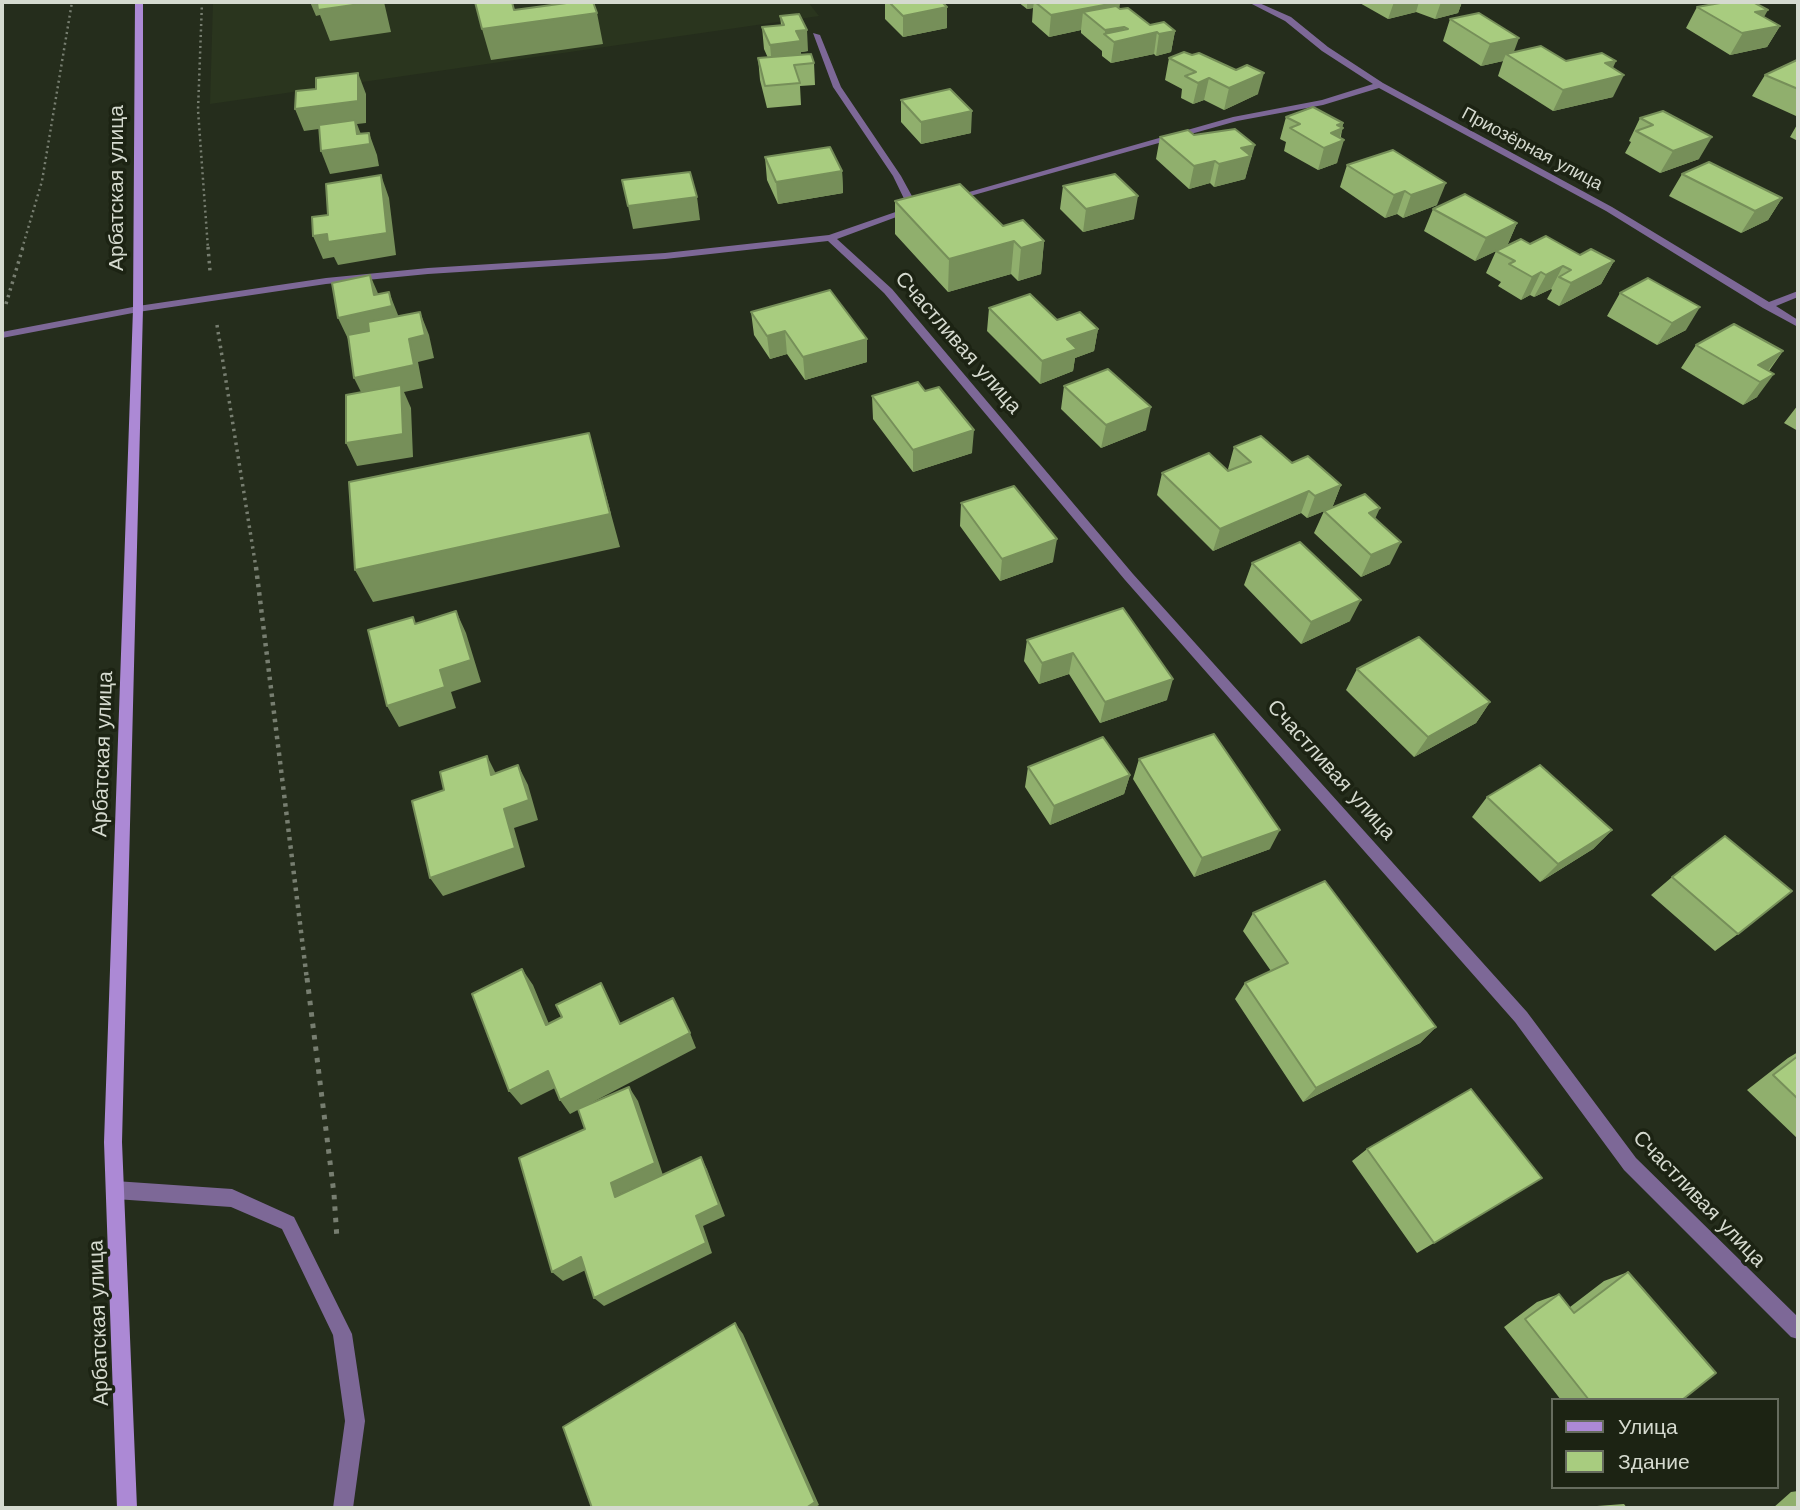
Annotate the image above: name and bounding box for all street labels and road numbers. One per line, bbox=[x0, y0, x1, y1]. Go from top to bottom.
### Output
street label: Приозёрная улица bbox=[1458, 103, 1606, 195]
street label: Арбатская улица bbox=[104, 105, 130, 271]
street label: Счастливая улица bbox=[889, 267, 1027, 419]
street label: Арбатская улица bbox=[88, 671, 118, 837]
street label: Счастливая улица bbox=[1261, 695, 1401, 845]
street label: Счастливая улица bbox=[1627, 1125, 1771, 1273]
street label: Арбатская улица bbox=[84, 1240, 114, 1406]

